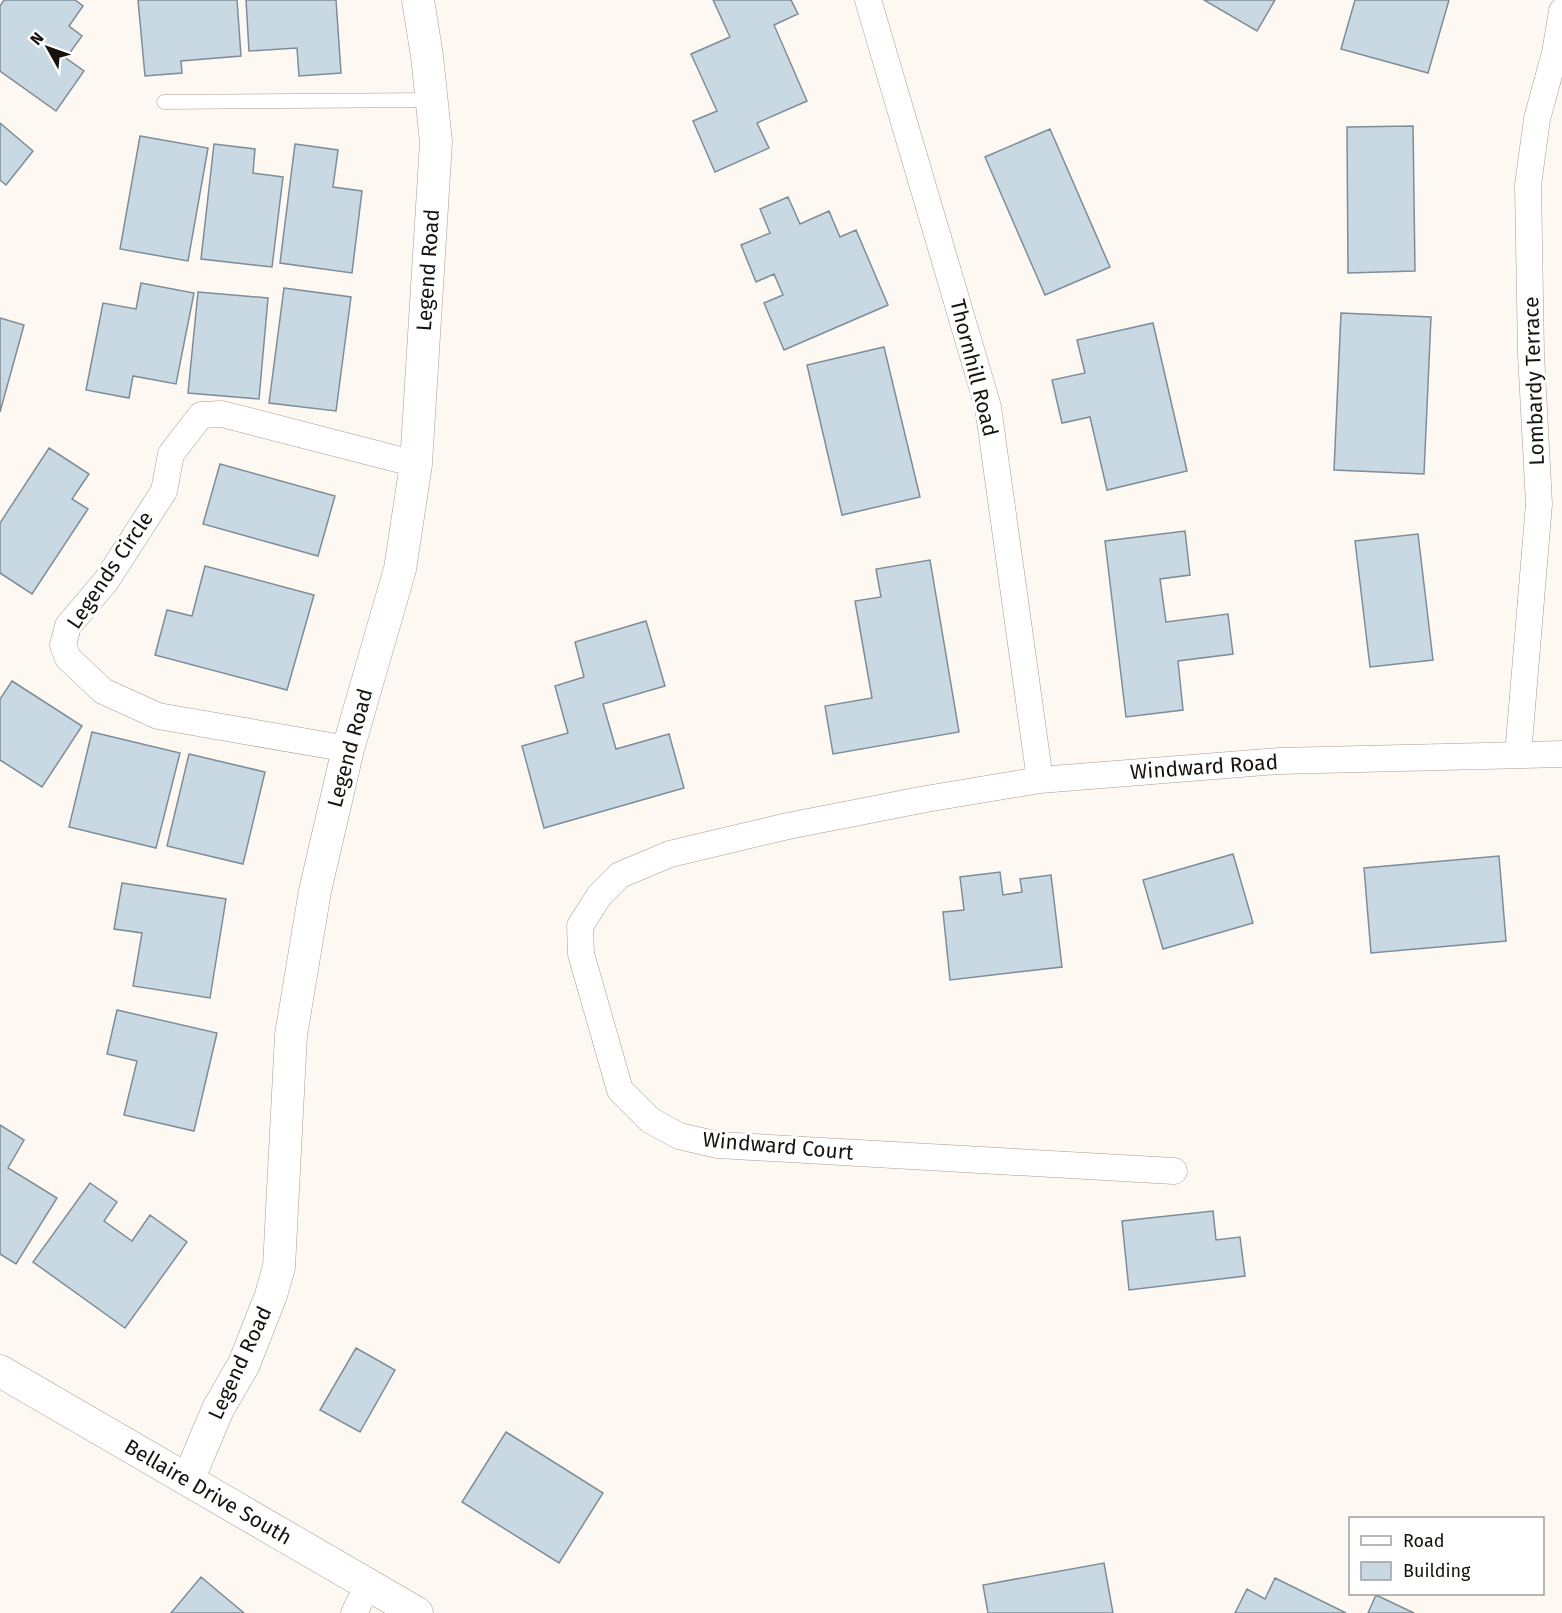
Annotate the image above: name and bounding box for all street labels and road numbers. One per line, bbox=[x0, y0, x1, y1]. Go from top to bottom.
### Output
street label: Legend Road bbox=[411, 208, 445, 332]
street label: Lombardy Terrace bbox=[1518, 296, 1550, 466]
street label: Thornhill Road bbox=[944, 297, 1004, 439]
street label: Legends Circle bbox=[61, 506, 159, 634]
street label: Legend Road bbox=[322, 686, 378, 810]
street label: Windward Road bbox=[1129, 749, 1279, 785]
street label: Windward Court bbox=[701, 1126, 855, 1166]
street label: Legend Road bbox=[202, 1302, 278, 1424]
street label: Bellaire Drive South bbox=[120, 1434, 296, 1550]

